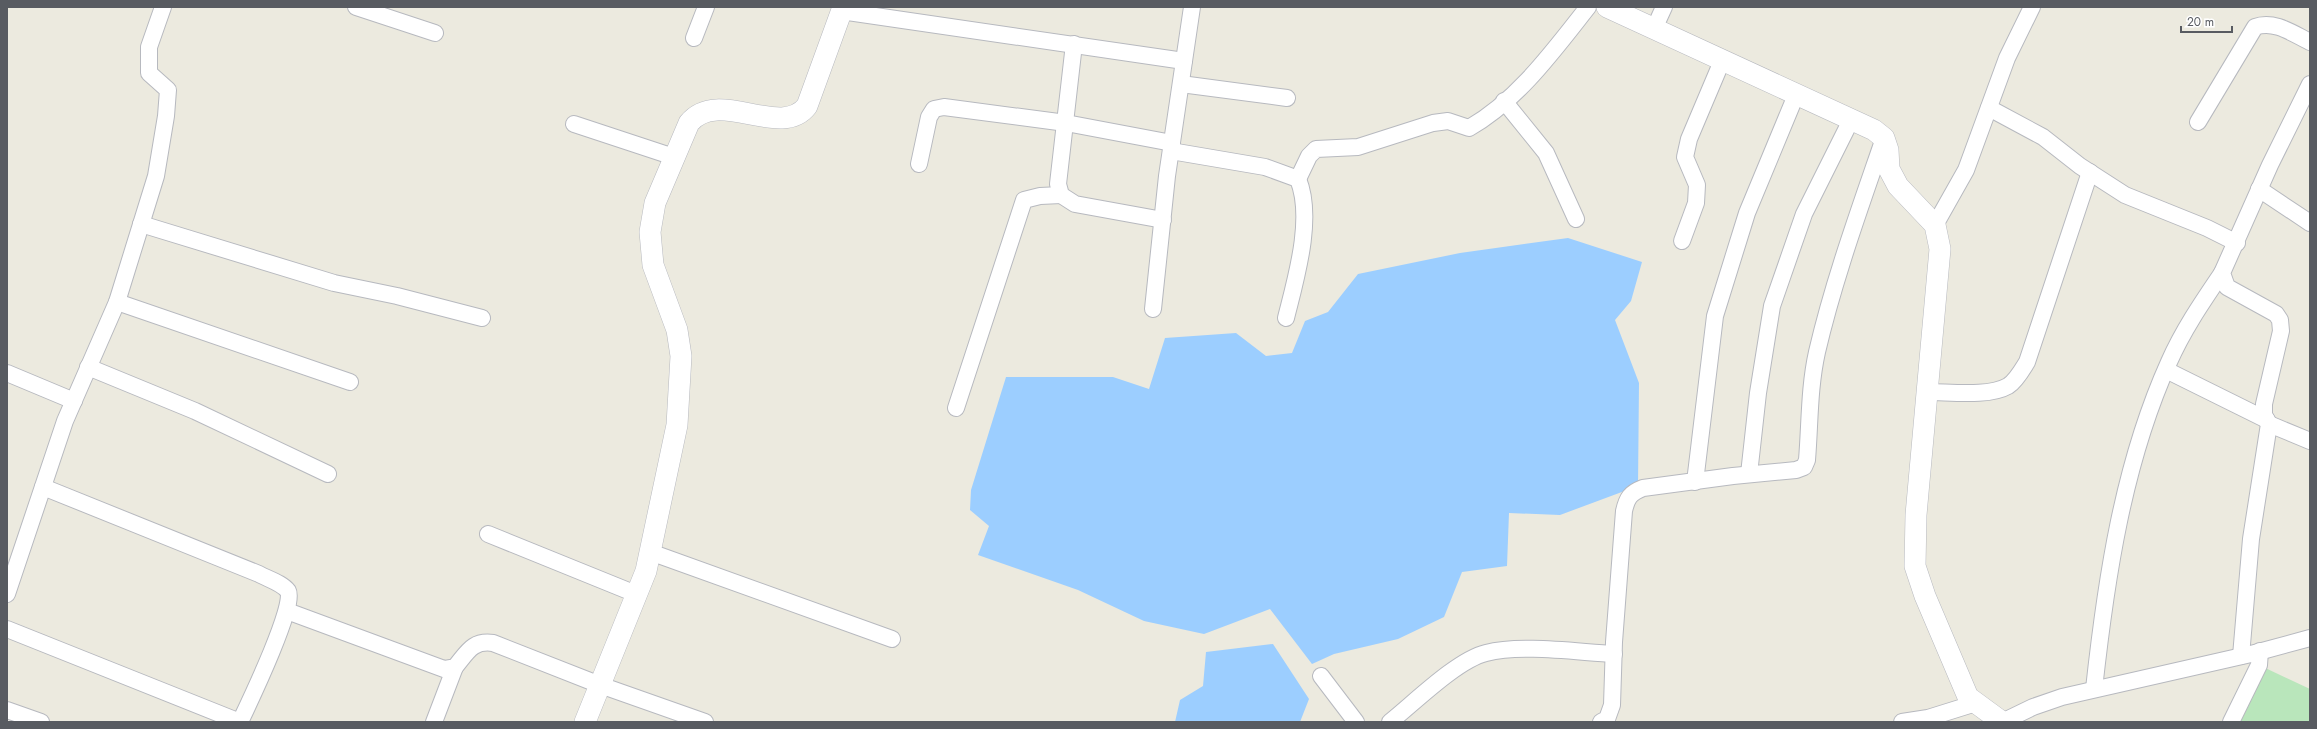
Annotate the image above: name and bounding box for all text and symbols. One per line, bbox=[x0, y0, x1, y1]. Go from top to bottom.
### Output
scale bar bbox=[2181, 8, 2232, 34]
text: 20 m bbox=[2187, 13, 2214, 31]

